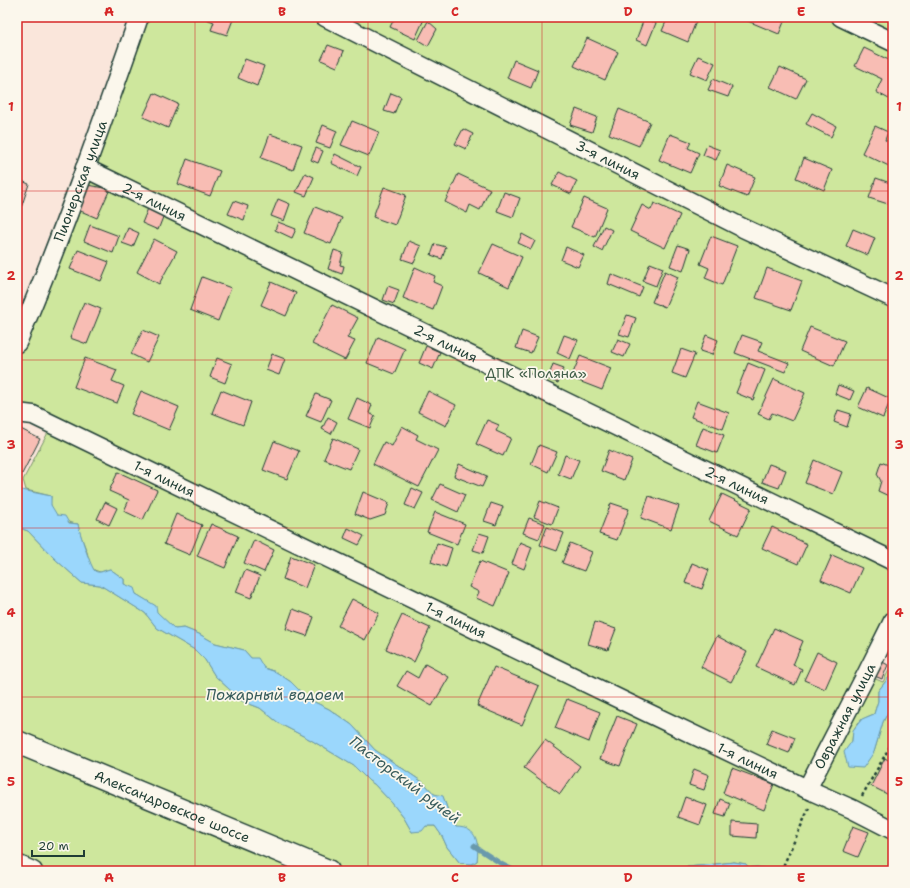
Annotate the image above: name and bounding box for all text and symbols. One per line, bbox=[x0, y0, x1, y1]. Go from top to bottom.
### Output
text: A bbox=[104, 3, 114, 20]
text: B bbox=[278, 3, 286, 20]
text: C bbox=[451, 3, 459, 20]
text: D bbox=[623, 3, 633, 20]
text: E bbox=[797, 3, 806, 20]
text: 1 bbox=[8, 98, 14, 115]
text: 1 bbox=[896, 98, 902, 115]
street label: Пионерская улица bbox=[50, 117, 111, 244]
street label: 3-я линия bbox=[573, 136, 643, 184]
street label: 2-я линия bbox=[119, 178, 189, 225]
text: 2 bbox=[6, 267, 16, 284]
text: 2 bbox=[894, 267, 904, 284]
street label: 2-я линия bbox=[411, 320, 481, 367]
park label: ДПК «Поляна» bbox=[485, 364, 587, 382]
text: 3 bbox=[6, 436, 16, 453]
text: 3 bbox=[894, 436, 904, 453]
street label: 1-я линия bbox=[131, 456, 198, 501]
street label: 2-я линия bbox=[702, 462, 772, 508]
street label: 1-я линия bbox=[422, 597, 489, 642]
text: 4 bbox=[6, 604, 16, 621]
text: 4 bbox=[894, 604, 904, 621]
street label: Овражная улица bbox=[810, 660, 880, 772]
water label: Пожарный водоем bbox=[206, 685, 344, 705]
water label: Пасторский ручей bbox=[345, 732, 465, 828]
street label: 1-я линия bbox=[714, 738, 781, 783]
street label: Александровское шоссе bbox=[92, 766, 253, 847]
text: 5 bbox=[7, 773, 15, 790]
text: 5 bbox=[895, 773, 903, 790]
scale bar bbox=[32, 832, 84, 858]
text: 20 m bbox=[38, 838, 69, 854]
text: A bbox=[104, 869, 114, 886]
text: B bbox=[278, 869, 286, 886]
text: C bbox=[451, 869, 459, 886]
text: D bbox=[623, 869, 633, 886]
text: E bbox=[797, 869, 806, 886]

